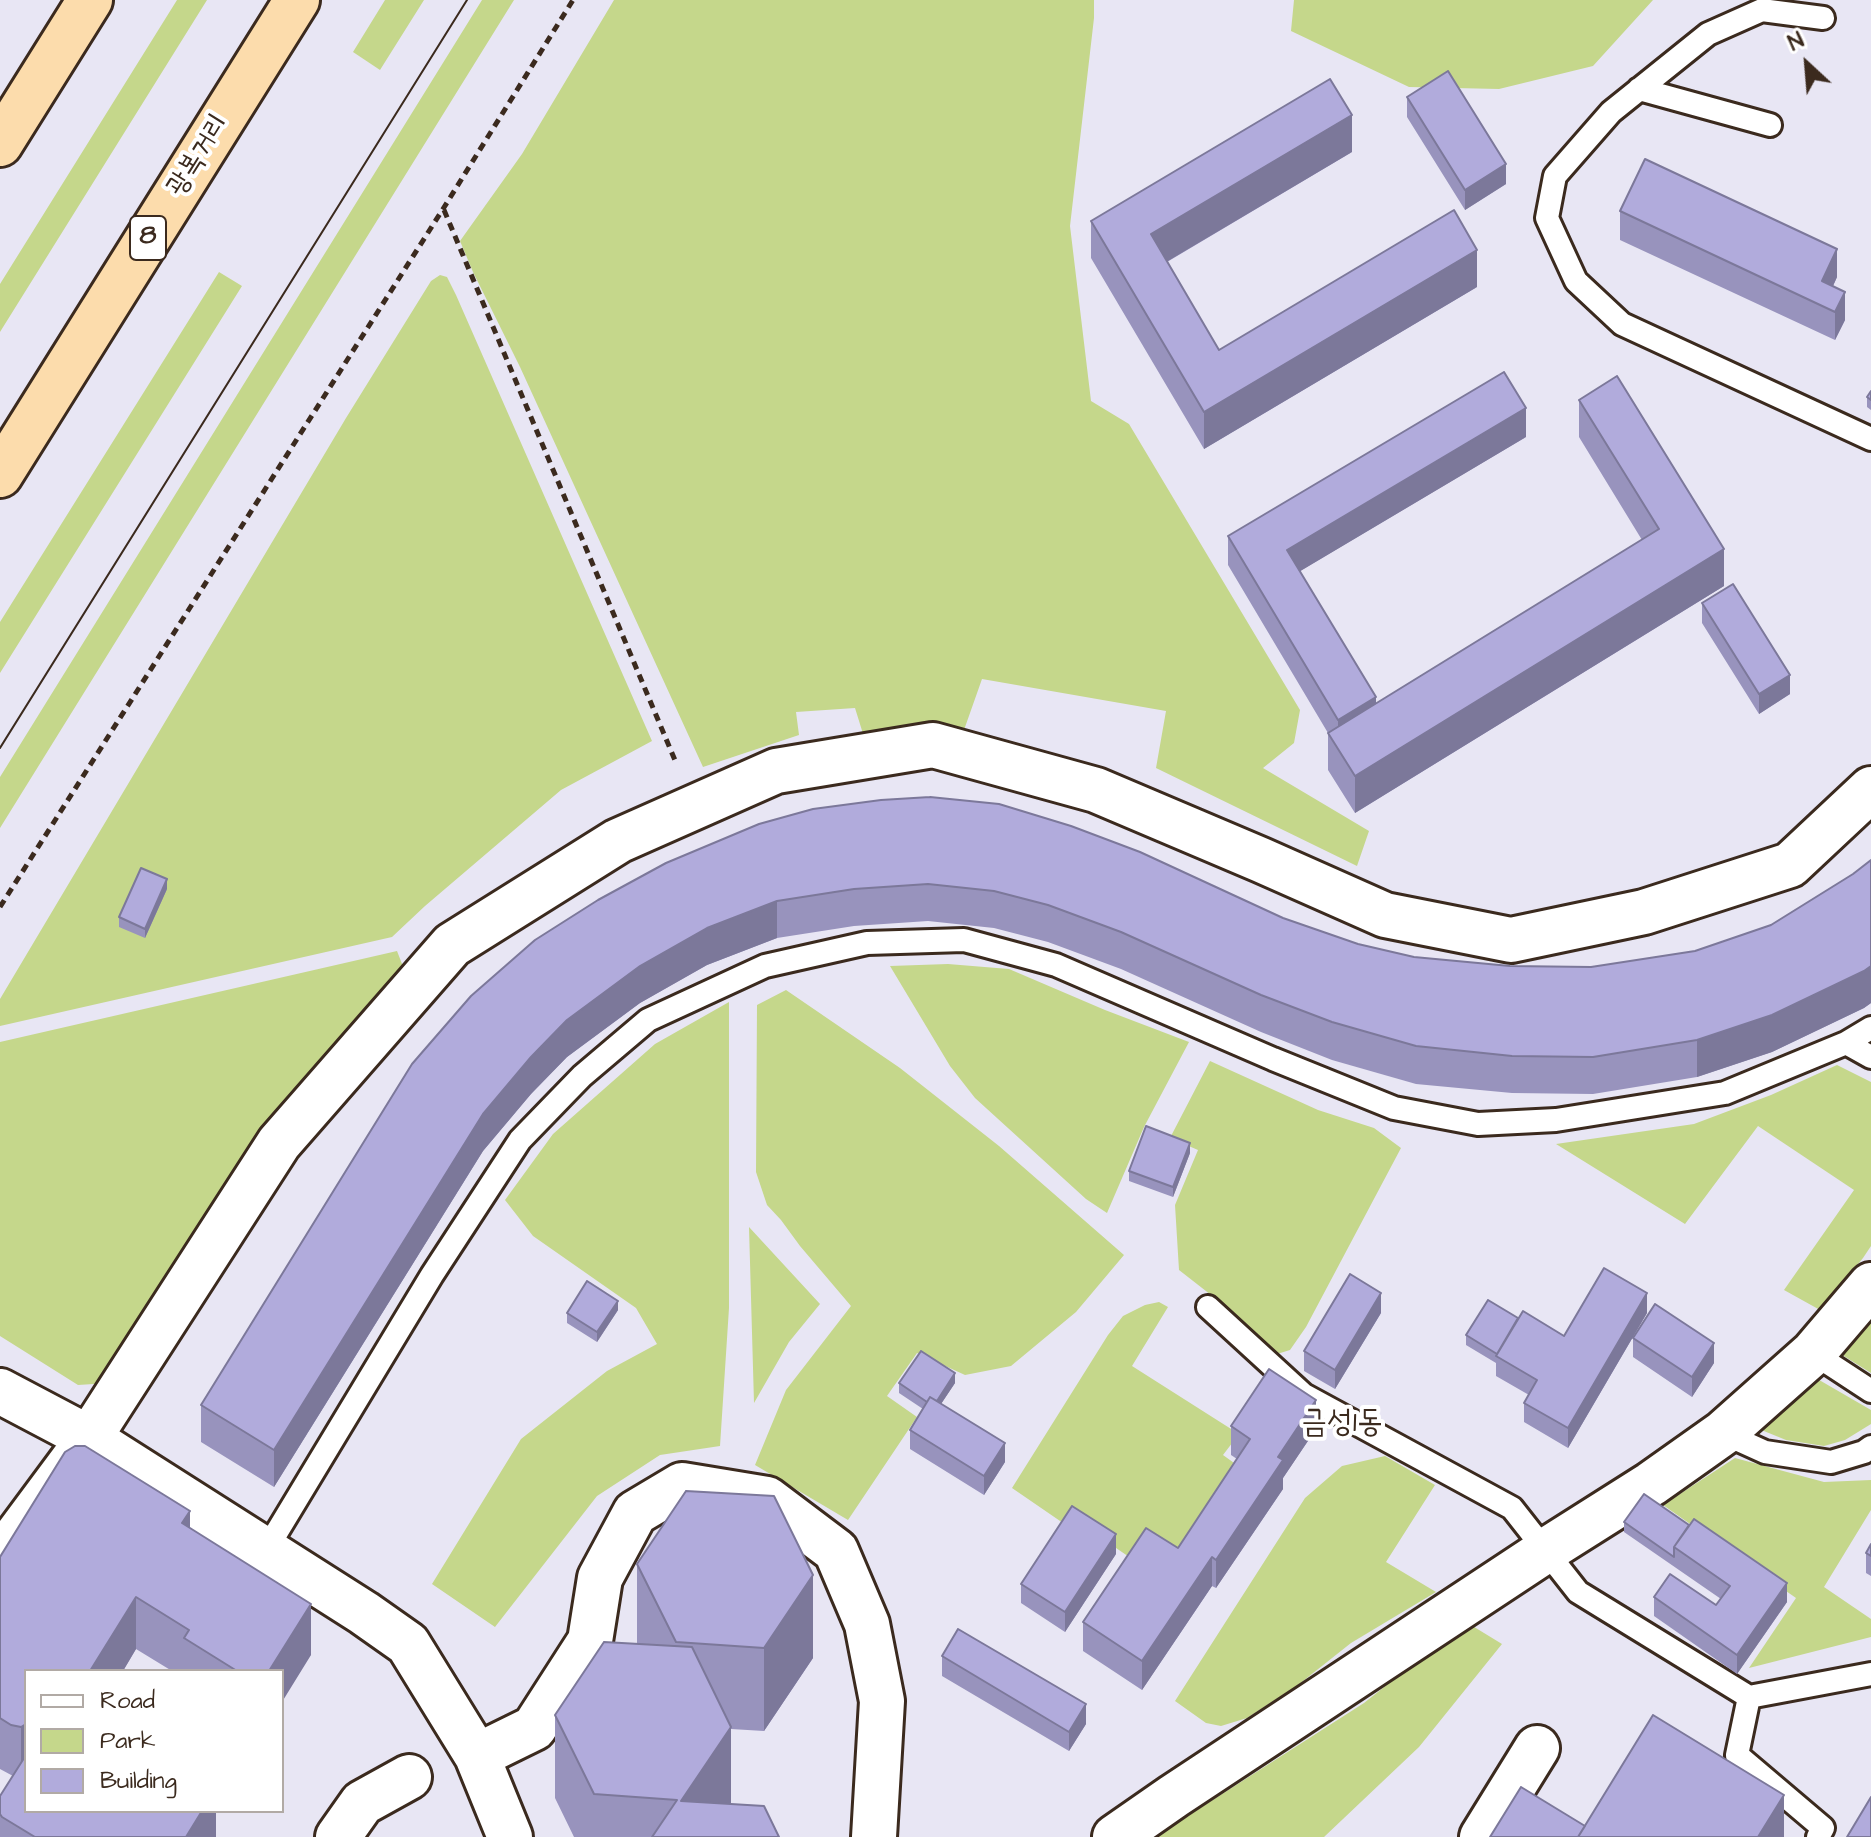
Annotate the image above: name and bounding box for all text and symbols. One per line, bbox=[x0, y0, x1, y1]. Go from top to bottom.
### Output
north arrow bbox=[1767, 24, 1847, 104]
text: N bbox=[1783, 25, 1809, 59]
street label: 광복거리 bbox=[161, 109, 237, 203]
road number: 8 bbox=[130, 216, 166, 260]
district label: 금성1동 bbox=[1301, 1405, 1383, 1443]
legend bbox=[24, 1669, 284, 1813]
text: Road bbox=[100, 1684, 155, 1718]
text: Park bbox=[100, 1724, 156, 1758]
text: Building bbox=[100, 1764, 177, 1798]

